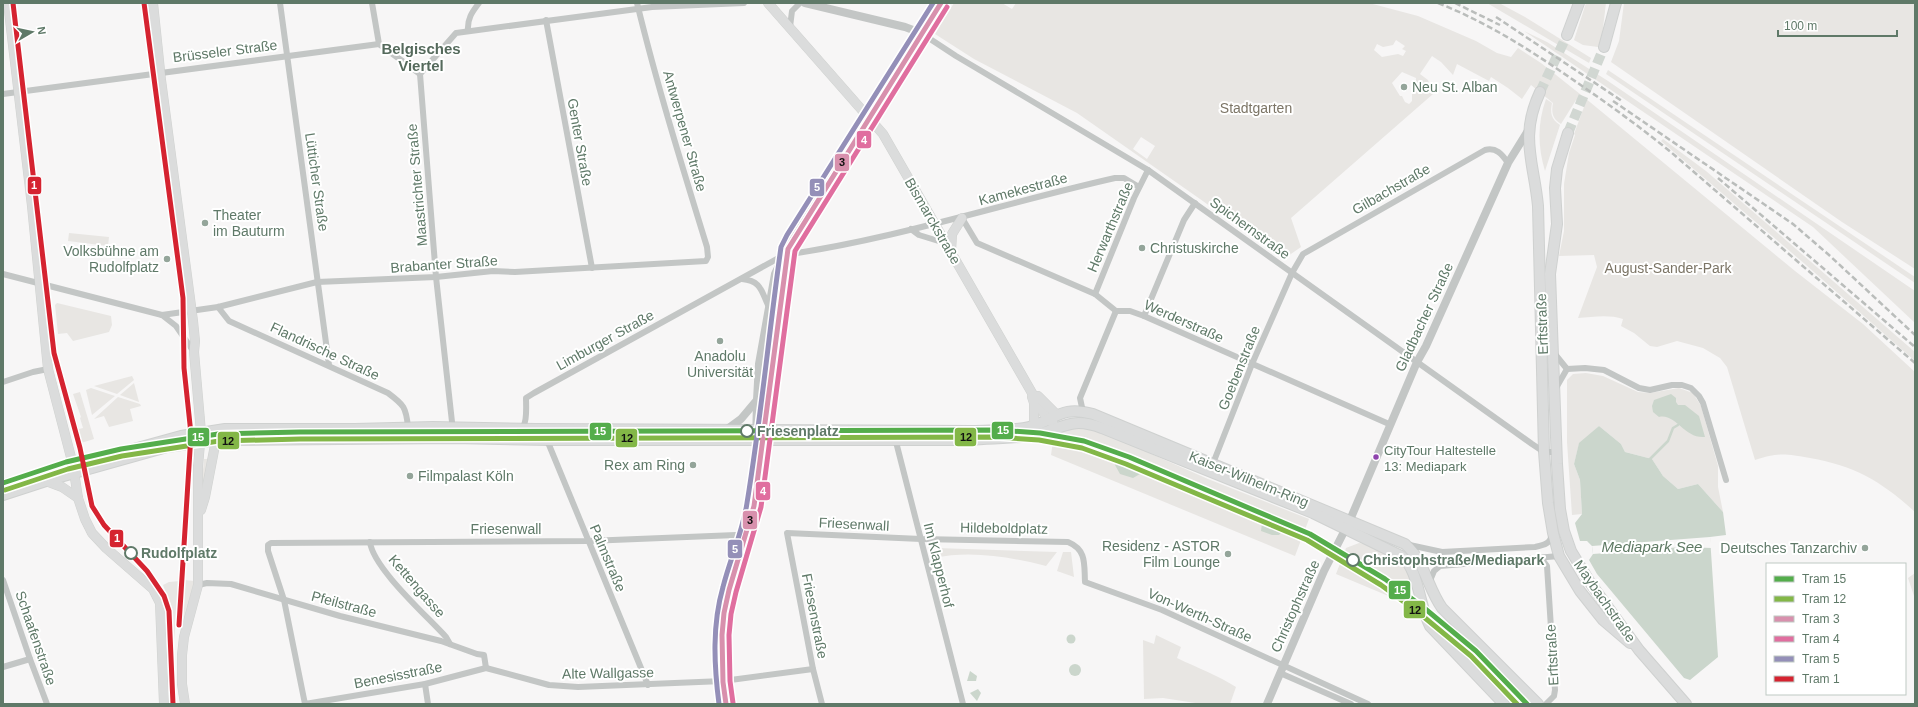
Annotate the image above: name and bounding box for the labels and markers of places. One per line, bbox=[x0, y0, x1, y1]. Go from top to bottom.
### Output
place label: Neu St. Alban bbox=[1412, 79, 1498, 95]
marker: Neu St. Alban bbox=[1399, 82, 1409, 92]
place label: Theater im Bauturm bbox=[213, 207, 285, 239]
marker: Theater im Bauturm bbox=[200, 218, 210, 228]
place label: Christuskirche bbox=[1150, 240, 1239, 256]
place label: Volksbühne am Rudolfplatz bbox=[63, 243, 159, 275]
marker: Christuskirche bbox=[1137, 243, 1147, 253]
marker: Volksbühne am Rudolfplatz bbox=[162, 254, 172, 264]
marker: Anadolu Universität bbox=[715, 336, 725, 346]
place label: Anadolu Universität bbox=[687, 348, 753, 380]
place label: Friesenplatz bbox=[757, 423, 839, 439]
marker: Friesenplatz bbox=[740, 424, 754, 438]
place label: CityTour Haltestelle 13: Mediapark bbox=[1384, 443, 1496, 474]
marker: CityTour Haltestelle 13: Mediapark bbox=[1371, 452, 1381, 462]
place label: Rex am Ring bbox=[604, 457, 685, 473]
marker: Rex am Ring bbox=[688, 460, 698, 470]
place label: Filmpalast Köln bbox=[418, 468, 514, 484]
marker: Filmpalast Köln bbox=[405, 471, 415, 481]
place label: Residenz - ASTOR Film Lounge bbox=[1102, 538, 1220, 570]
place label: Deutsches Tanzarchiv bbox=[1720, 540, 1857, 556]
marker: Deutsches Tanzarchiv bbox=[1860, 543, 1870, 553]
place label: Rudolfplatz bbox=[141, 545, 217, 561]
marker: Rudolfplatz bbox=[124, 546, 138, 560]
marker: Residenz - ASTOR Film Lounge bbox=[1223, 549, 1233, 559]
place label: Christophstraße/Mediapark bbox=[1363, 552, 1544, 568]
marker: Christophstraße/Mediapark bbox=[1346, 553, 1360, 567]

